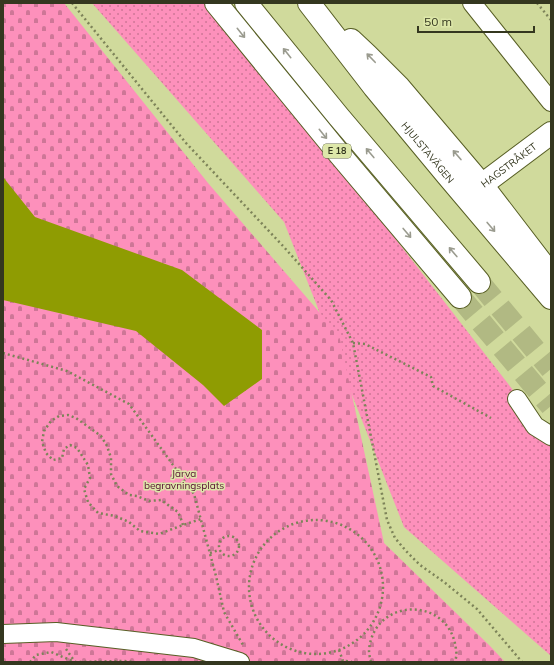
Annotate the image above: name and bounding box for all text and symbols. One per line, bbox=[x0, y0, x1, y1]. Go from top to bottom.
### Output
scale bar bbox=[418, 8, 534, 34]
text: 50 m bbox=[424, 14, 452, 29]
one-way arrow bbox=[236, 28, 245, 39]
one-way arrow bbox=[282, 47, 291, 58]
one-way arrow bbox=[366, 53, 375, 63]
street label: HJULSTAVÄGEN bbox=[398, 119, 457, 186]
one-way arrow bbox=[319, 128, 327, 139]
street label: HAGSTRÅKET bbox=[478, 140, 539, 190]
road number: E 18 bbox=[323, 144, 351, 158]
one-way arrow bbox=[365, 148, 374, 159]
one-way arrow bbox=[452, 150, 461, 160]
one-way arrow bbox=[486, 221, 495, 232]
one-way arrow bbox=[402, 228, 411, 239]
one-way arrow bbox=[449, 247, 458, 258]
park label: Järva begravningsplats bbox=[144, 467, 224, 492]

